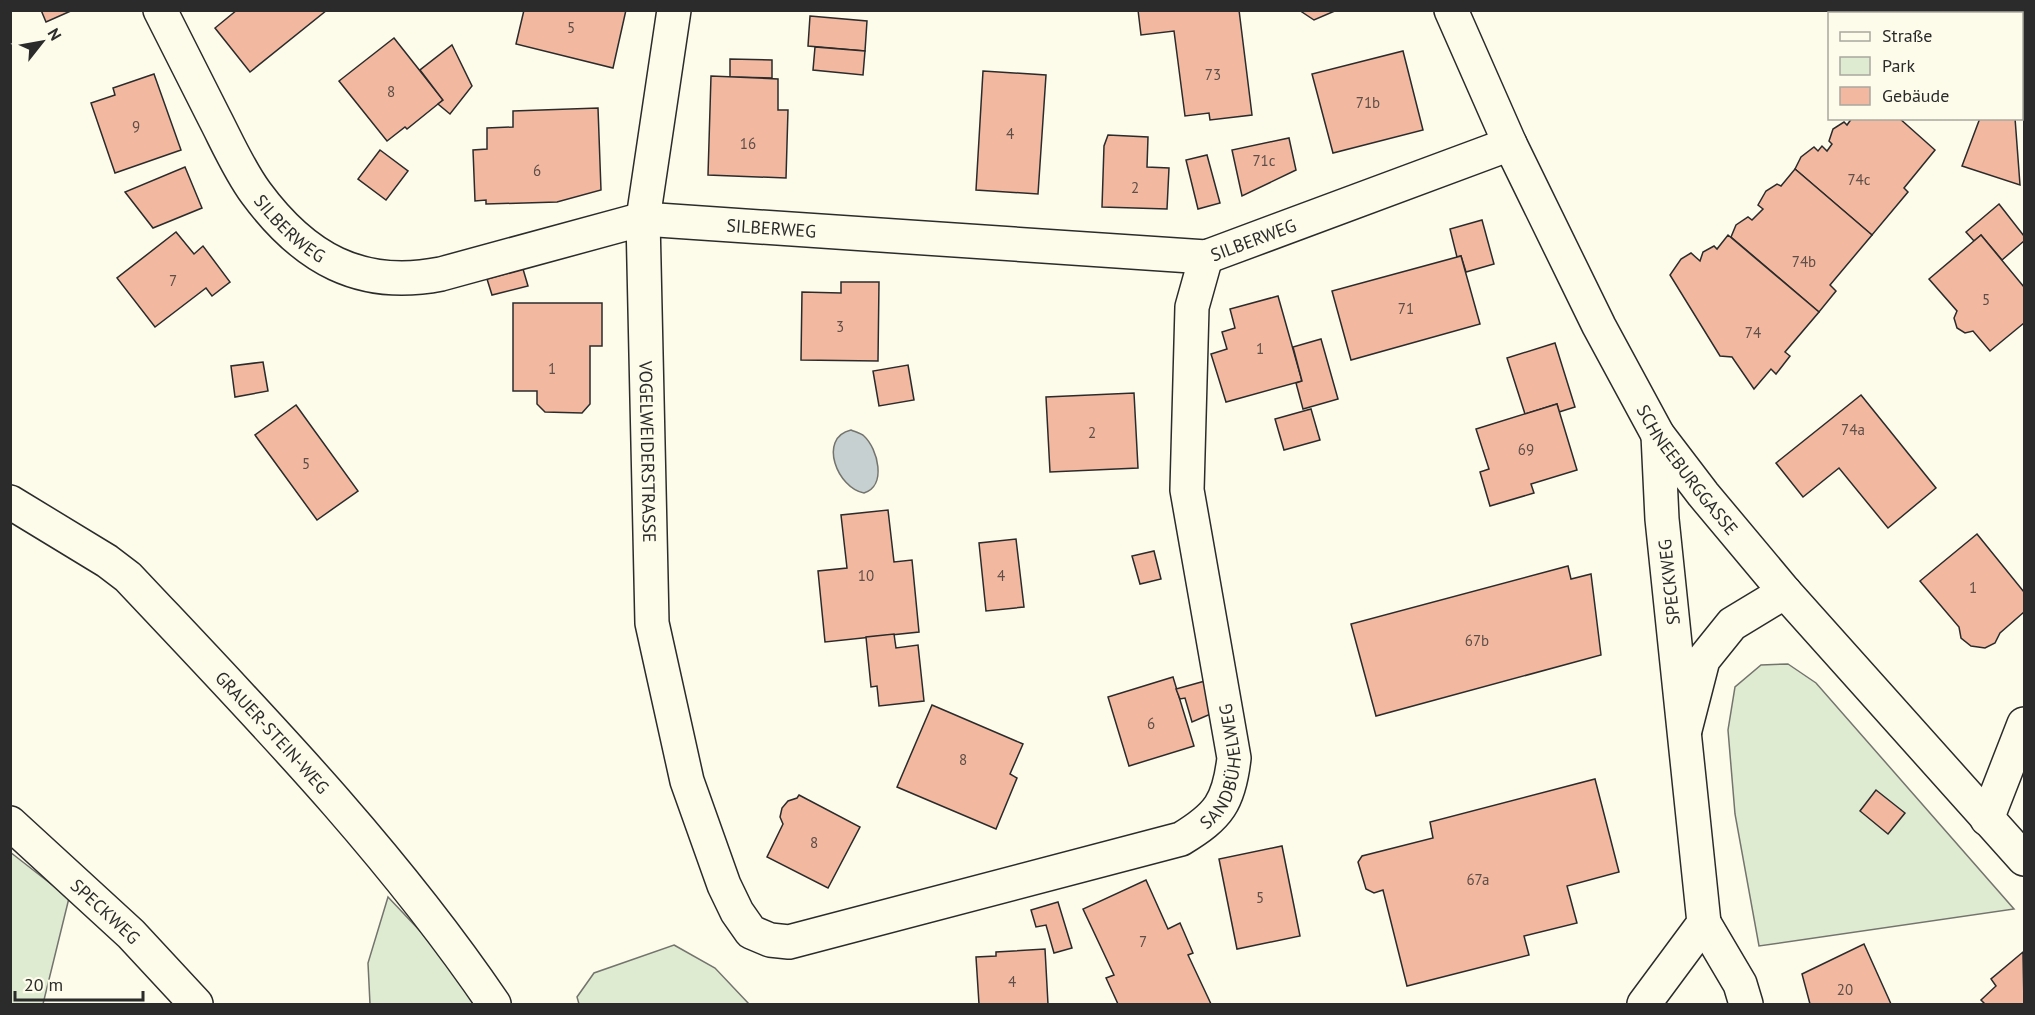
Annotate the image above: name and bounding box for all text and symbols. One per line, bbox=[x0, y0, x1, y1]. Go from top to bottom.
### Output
north arrow bbox=[12, 12, 72, 72]
legend bbox=[1828, 12, 2023, 120]
house number: 5 bbox=[567, 18, 575, 37]
text: Straße bbox=[1882, 24, 1933, 47]
text: N bbox=[44, 25, 66, 44]
text: Park bbox=[1882, 54, 1915, 77]
house number: 73 bbox=[1205, 65, 1221, 84]
house number: 8 bbox=[387, 82, 395, 101]
text: Gebäude bbox=[1882, 84, 1949, 107]
house number: 71b bbox=[1356, 93, 1380, 112]
house number: 9 bbox=[132, 117, 140, 136]
house number: 4 bbox=[1006, 124, 1014, 143]
house number: 16 bbox=[740, 134, 756, 153]
house number: 71c bbox=[1252, 151, 1276, 170]
house number: 6 bbox=[533, 161, 541, 180]
house number: 74c bbox=[1847, 170, 1871, 189]
house number: 2 bbox=[1131, 178, 1139, 197]
street label: SILBERWEG bbox=[249, 189, 330, 267]
street label: SILBERWEG bbox=[726, 213, 817, 242]
street label: SILBERWEG bbox=[1207, 213, 1299, 266]
house number: 74b bbox=[1792, 252, 1816, 271]
house number: 7 bbox=[169, 271, 177, 290]
house number: 5 bbox=[1982, 290, 1990, 309]
house number: 71 bbox=[1398, 299, 1414, 318]
house number: 3 bbox=[836, 317, 844, 336]
house number: 74 bbox=[1745, 323, 1761, 342]
house number: 1 bbox=[1256, 339, 1264, 358]
house number: 1 bbox=[548, 359, 556, 378]
street label: VOGELWEIDERSTRASSE bbox=[635, 359, 662, 543]
street label: SCHNEEBURGGASSE bbox=[1632, 400, 1743, 539]
house number: 74a bbox=[1841, 420, 1865, 439]
house number: 2 bbox=[1088, 423, 1096, 442]
house number: 69 bbox=[1518, 440, 1534, 459]
house number: 5 bbox=[302, 454, 310, 473]
street label: SPECKWEG bbox=[1653, 538, 1685, 626]
house number: 10 bbox=[858, 566, 874, 585]
house number: 4 bbox=[997, 566, 1005, 585]
house number: 1 bbox=[1969, 578, 1977, 597]
house number: 67b bbox=[1465, 631, 1489, 650]
street label: GRAUER-STEIN-WEG bbox=[211, 666, 335, 798]
street label: SANDBÜHELWEG bbox=[1195, 702, 1246, 834]
house number: 6 bbox=[1147, 714, 1155, 733]
house number: 8 bbox=[959, 750, 967, 769]
house number: 8 bbox=[810, 833, 818, 852]
house number: 67a bbox=[1466, 870, 1490, 889]
street label: SPECKWEG bbox=[66, 873, 145, 948]
house number: 5 bbox=[1256, 888, 1264, 907]
house number: 7 bbox=[1139, 932, 1147, 951]
scale bar bbox=[15, 964, 142, 1002]
house number: 4 bbox=[1008, 972, 1016, 991]
text: 20 m bbox=[24, 973, 63, 996]
house number: 20 bbox=[1837, 980, 1853, 999]

